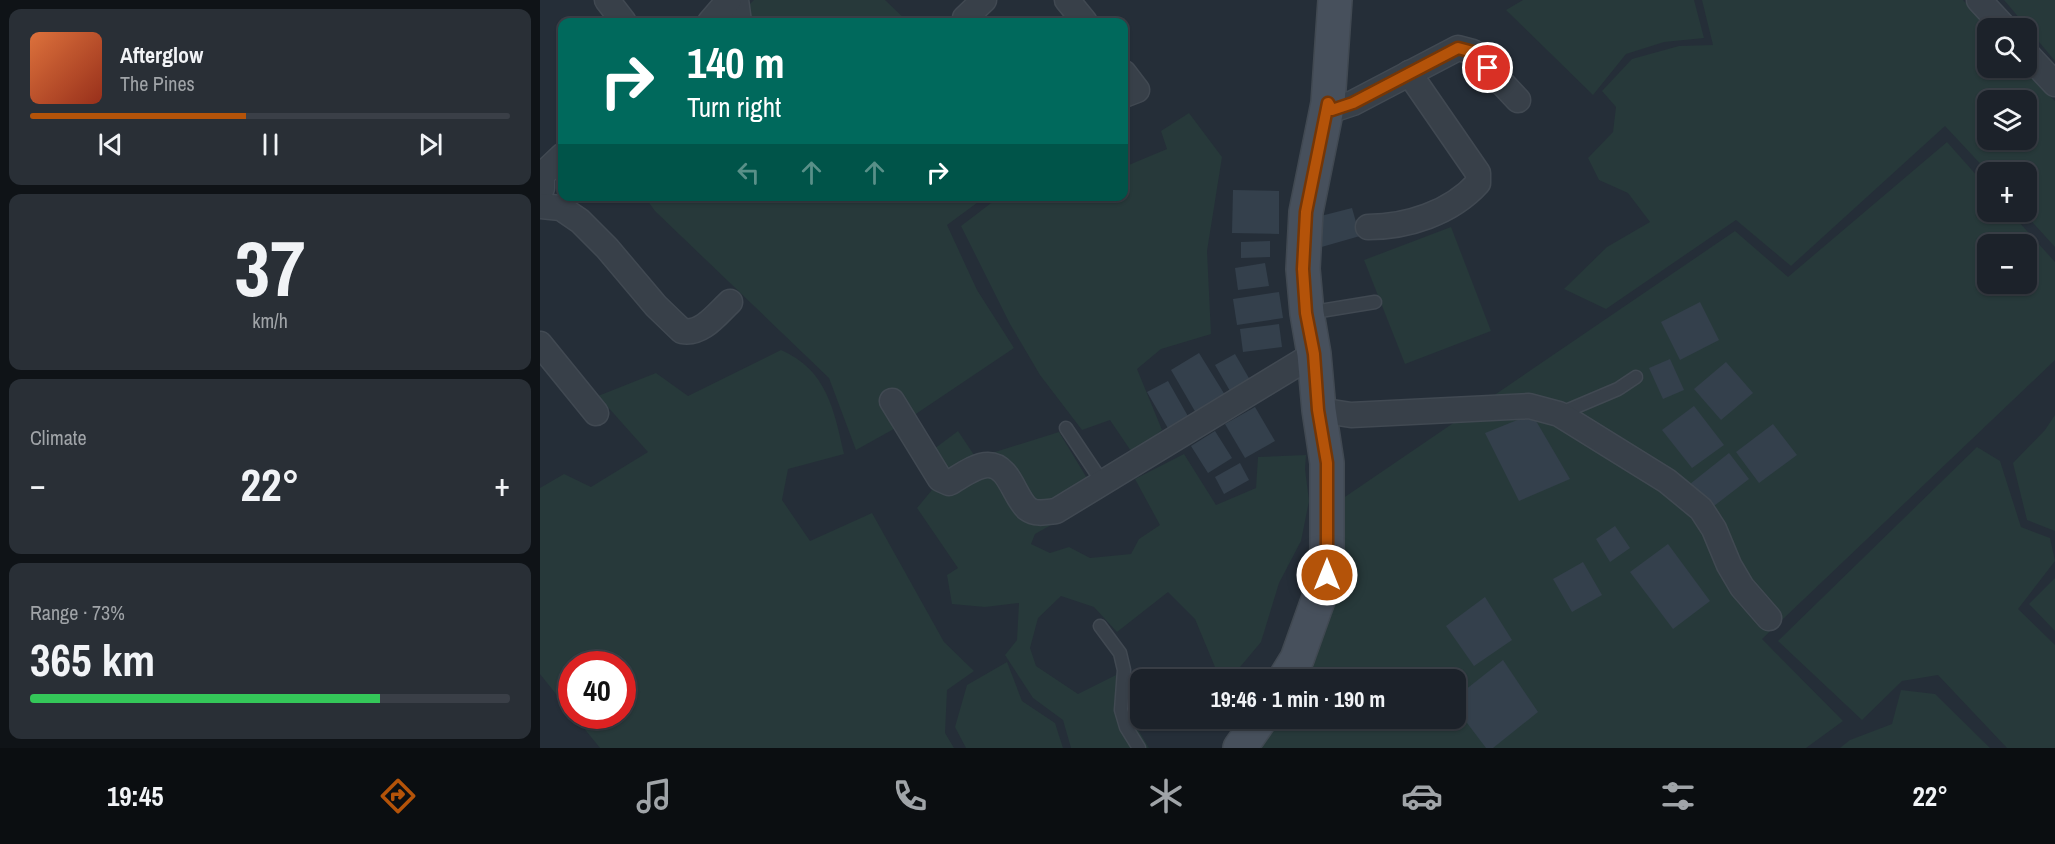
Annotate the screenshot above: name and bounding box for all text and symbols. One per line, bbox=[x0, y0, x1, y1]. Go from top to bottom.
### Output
map controls bbox=[1977, 18, 2037, 294]
button: search bbox=[1977, 18, 2037, 78]
text: 140 m bbox=[687, 35, 785, 91]
text: Afterglow bbox=[120, 40, 203, 70]
icon: right bbox=[588, 42, 666, 120]
pin bbox=[1462, 42, 1513, 93]
icon: arrive bbox=[1471, 51, 1504, 84]
text: The Pines bbox=[120, 70, 195, 97]
text: Turn right bbox=[687, 89, 781, 125]
button: layers bbox=[1977, 90, 2037, 150]
icon: previous bbox=[94, 128, 127, 161]
icon: pause bbox=[254, 128, 287, 161]
icon: next bbox=[414, 128, 447, 161]
icon: left bbox=[732, 156, 765, 189]
icon: ahead bbox=[795, 156, 828, 189]
icon: ahead bbox=[858, 156, 891, 189]
icon: right bbox=[921, 156, 954, 189]
button: + bbox=[1977, 162, 2037, 222]
text: 37 bbox=[234, 215, 306, 320]
button: − bbox=[1977, 234, 2037, 294]
text: km/h bbox=[252, 307, 288, 334]
text: Climate bbox=[30, 424, 87, 451]
text: 22° bbox=[240, 454, 300, 515]
text: − bbox=[30, 462, 46, 506]
text: + bbox=[494, 462, 510, 506]
position arrow bbox=[1295, 543, 1359, 607]
text: Range · 73% bbox=[30, 599, 125, 626]
text: 365 km bbox=[30, 629, 155, 690]
speed limit sign: 40 bbox=[558, 651, 636, 729]
text: 19:46 · 1 min · 190 m bbox=[1211, 684, 1385, 714]
icon: directions bbox=[377, 775, 419, 817]
icon: music bbox=[633, 775, 675, 817]
icon: phone bbox=[889, 775, 931, 817]
icon: climate bbox=[1145, 775, 1187, 817]
icon: car bbox=[1401, 775, 1443, 817]
icon: filters bbox=[1657, 775, 1699, 817]
text: 19:45 bbox=[107, 778, 164, 814]
text: 22° bbox=[1913, 778, 1948, 814]

